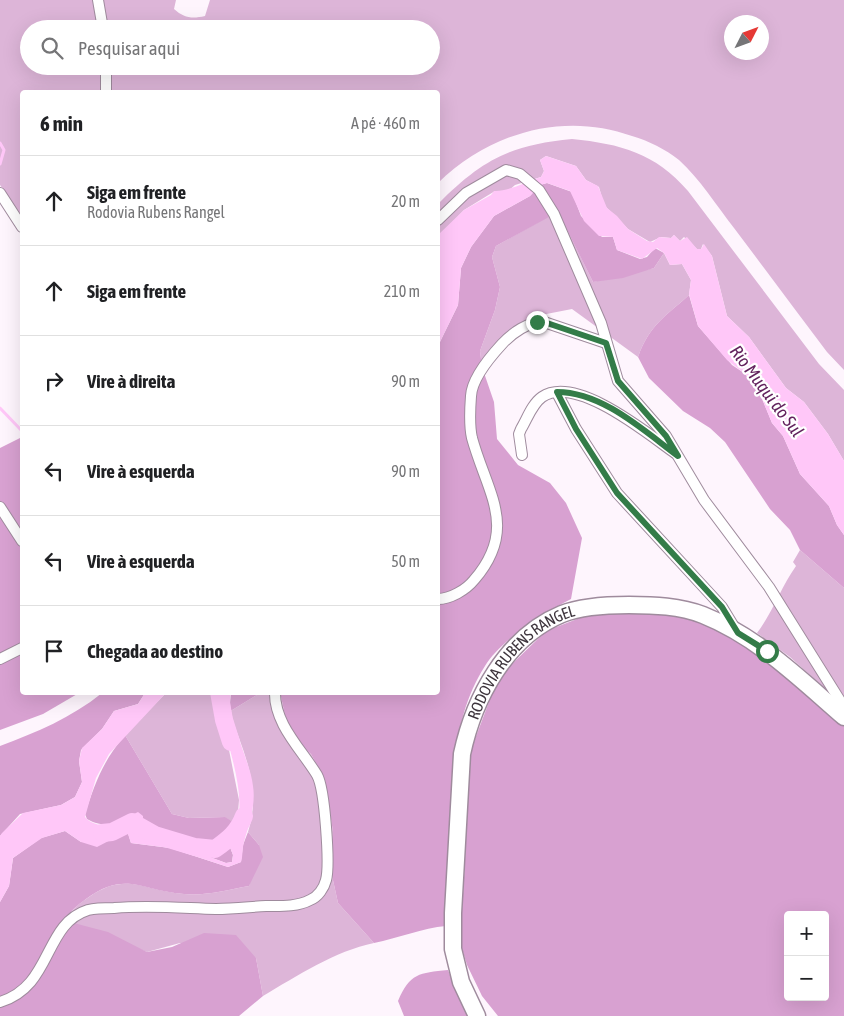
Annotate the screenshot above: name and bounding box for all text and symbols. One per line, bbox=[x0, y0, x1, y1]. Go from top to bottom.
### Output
north arrow bbox=[724, 15, 769, 60]
search box bbox=[20, 20, 440, 75]
icon: search bbox=[38, 34, 66, 62]
text: Pesquisar aqui bbox=[78, 37, 180, 59]
text: 6 min bbox=[40, 111, 83, 135]
text: A pé · 460 m bbox=[351, 114, 420, 132]
text: Siga em frente bbox=[87, 181, 186, 203]
icon: ahead bbox=[40, 187, 68, 215]
text: 20 m bbox=[391, 192, 420, 210]
text: Rodovia Rubens Rangel bbox=[87, 203, 225, 221]
icon: ahead bbox=[40, 277, 68, 305]
text: Siga em frente bbox=[87, 280, 186, 302]
text: 210 m bbox=[384, 282, 420, 300]
route end bbox=[526, 311, 549, 334]
water label: Rio Muqui do Sul bbox=[726, 341, 808, 441]
icon: right bbox=[40, 367, 68, 395]
text: Vire à direita bbox=[87, 370, 175, 392]
text: 90 m bbox=[391, 372, 420, 390]
icon: left bbox=[40, 457, 68, 485]
text: Vire à esquerda bbox=[87, 460, 195, 482]
text: 90 m bbox=[391, 462, 420, 480]
icon: left bbox=[40, 547, 68, 575]
text: Vire à esquerda bbox=[87, 550, 195, 572]
text: 50 m bbox=[391, 552, 420, 570]
street label: RODOVIA RUBENS RANGEL bbox=[464, 601, 577, 722]
icon: arrive bbox=[40, 637, 68, 665]
text: Chegada ao destino bbox=[87, 640, 223, 662]
route start bbox=[756, 640, 779, 663]
map controls bbox=[784, 911, 829, 1001]
button: + bbox=[784, 911, 829, 956]
button: − bbox=[784, 956, 829, 1001]

